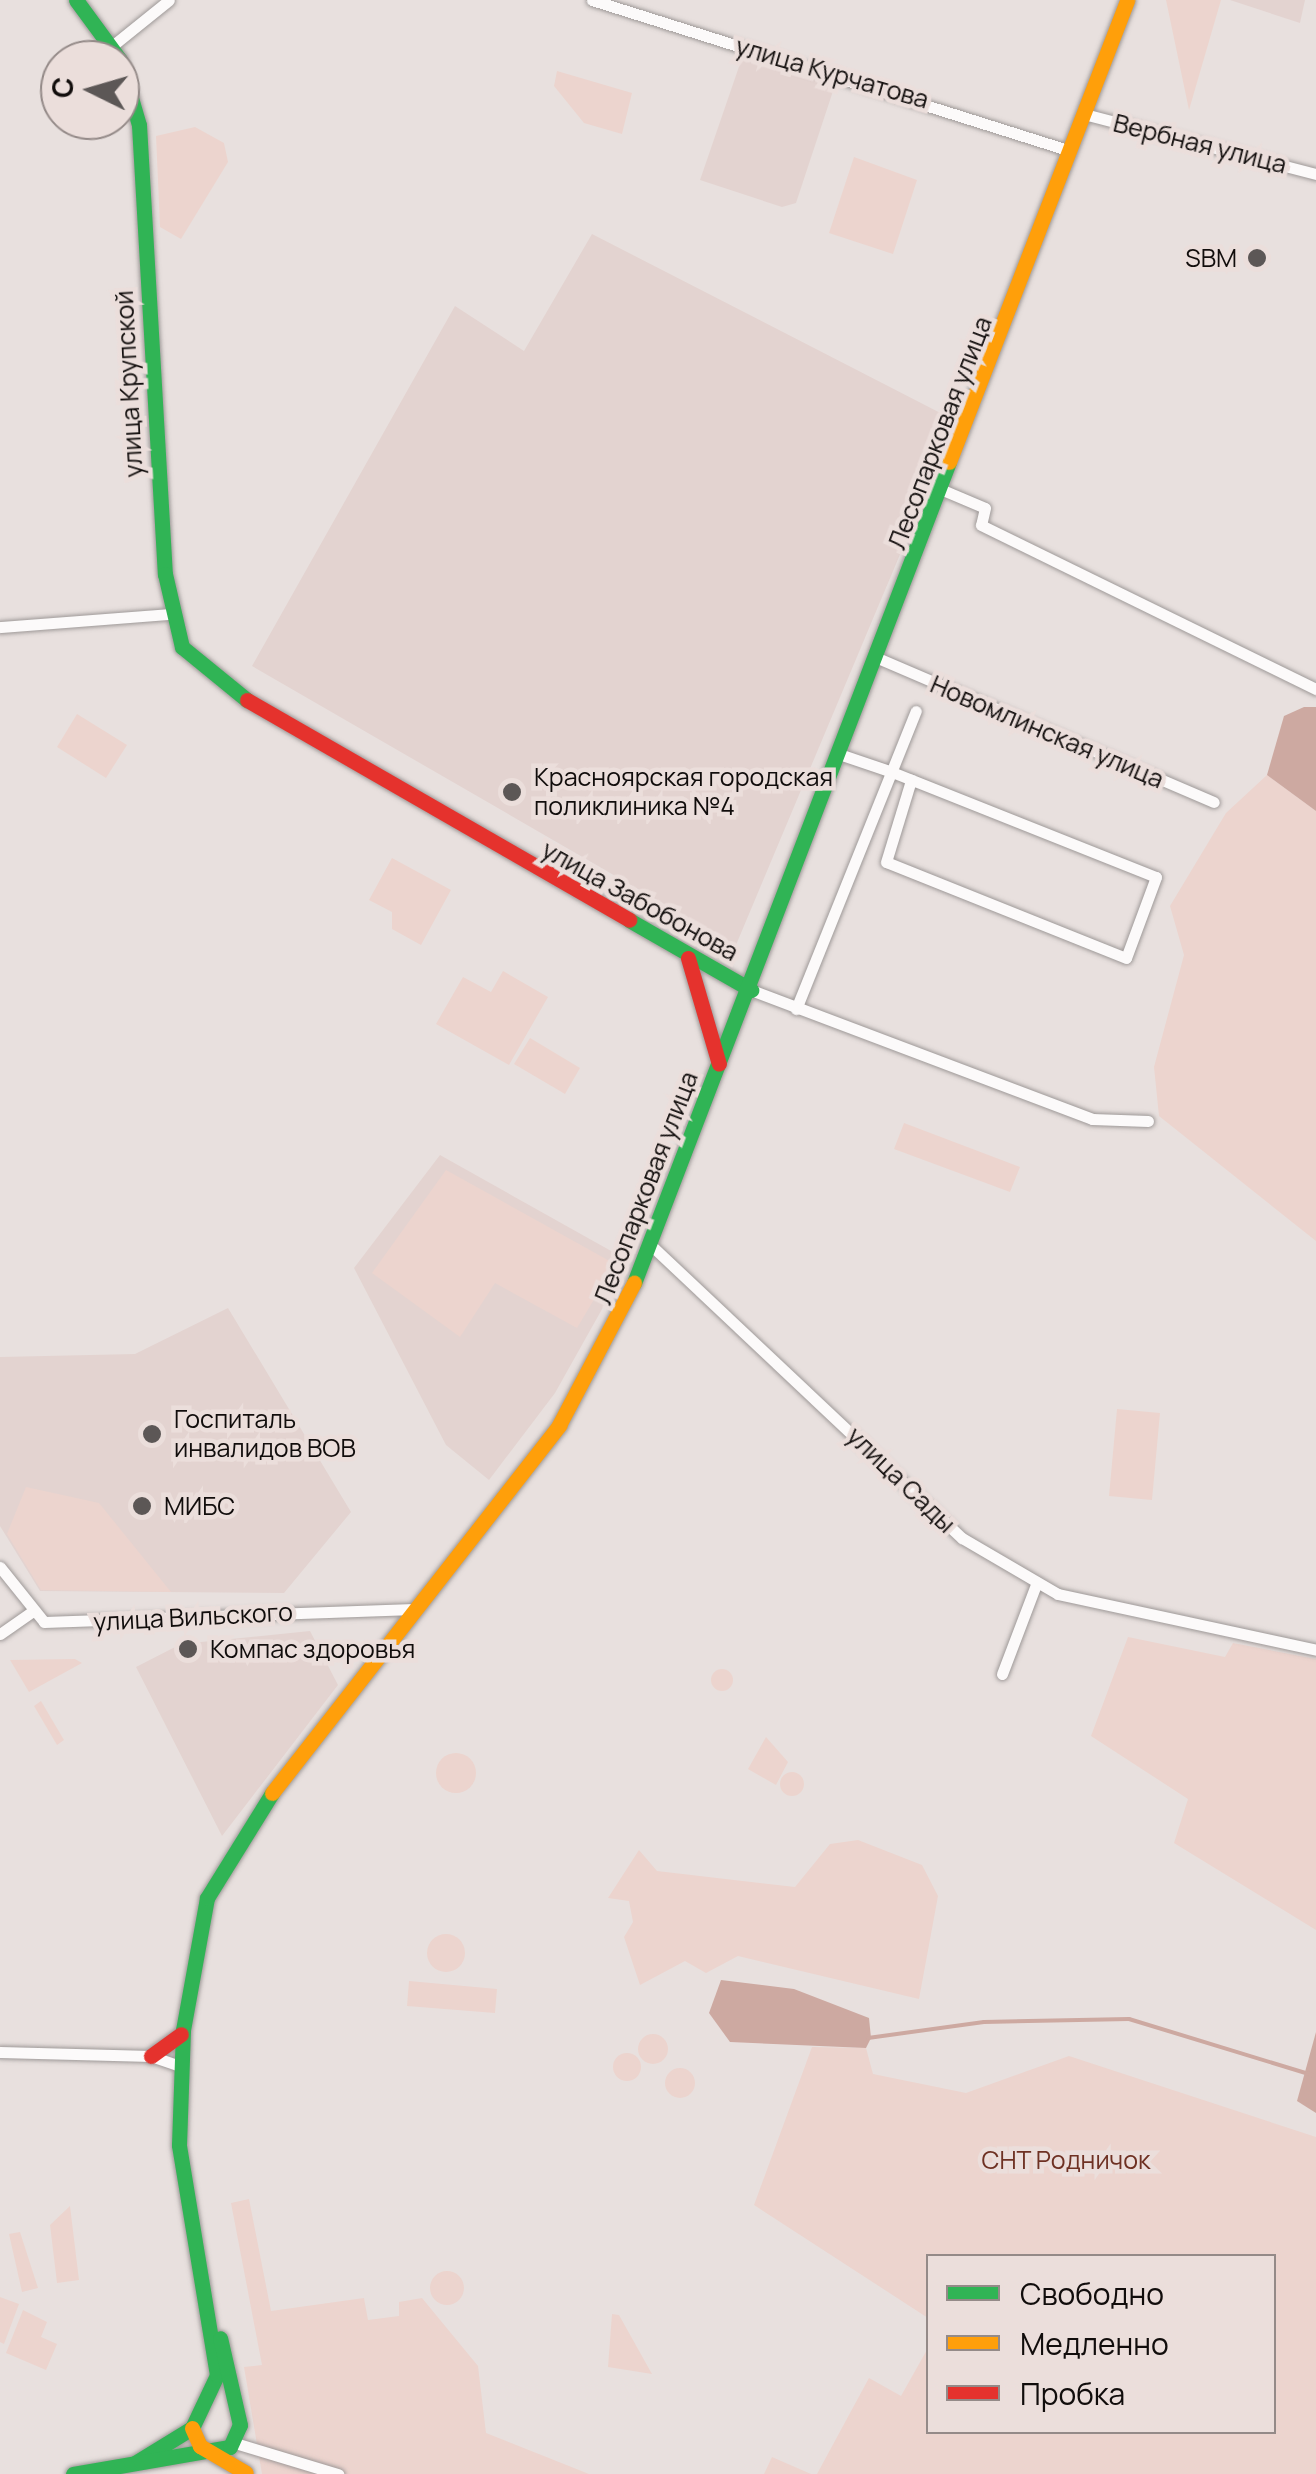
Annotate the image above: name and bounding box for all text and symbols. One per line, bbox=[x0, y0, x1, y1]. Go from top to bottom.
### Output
street label: улица Курчатова bbox=[732, 31, 932, 115]
north arrow bbox=[40, 40, 140, 140]
text: С bbox=[42, 76, 82, 100]
street label: Вербная улица bbox=[1110, 108, 1290, 180]
place label: SBM bbox=[1185, 243, 1237, 273]
marker: SBM bbox=[1246, 247, 1268, 269]
street label: улица Крупской bbox=[109, 290, 149, 478]
street label: Лесопарковая улица bbox=[882, 312, 998, 554]
street label: Новомлинская улица bbox=[926, 669, 1168, 795]
place label: Красноярская городская поликлиника №4 bbox=[534, 763, 833, 822]
marker: Красноярская городская поликлиника №4 bbox=[499, 779, 525, 805]
street label: улица Забобонова bbox=[537, 835, 743, 967]
street label: Лесопарковая улица bbox=[588, 1067, 704, 1309]
place label: Госпиталь инвалидов ВОВ bbox=[174, 1405, 356, 1464]
marker: Госпиталь инвалидов ВОВ bbox=[139, 1421, 165, 1447]
street label: улица Сады bbox=[841, 1421, 961, 1539]
place label: МИБС bbox=[164, 1491, 235, 1521]
marker: МИБС bbox=[129, 1493, 155, 1519]
street label: улица Вильского bbox=[92, 1597, 294, 1637]
place label: Компас здоровья bbox=[210, 1634, 415, 1664]
marker: Компас здоровья bbox=[175, 1636, 201, 1662]
park label: СНТ Родничок bbox=[981, 2145, 1151, 2175]
legend bbox=[926, 2254, 1276, 2434]
text: Свободно bbox=[1020, 2273, 1164, 2314]
text: Медленно bbox=[1020, 2323, 1169, 2364]
text: Пробка bbox=[1020, 2373, 1125, 2414]

